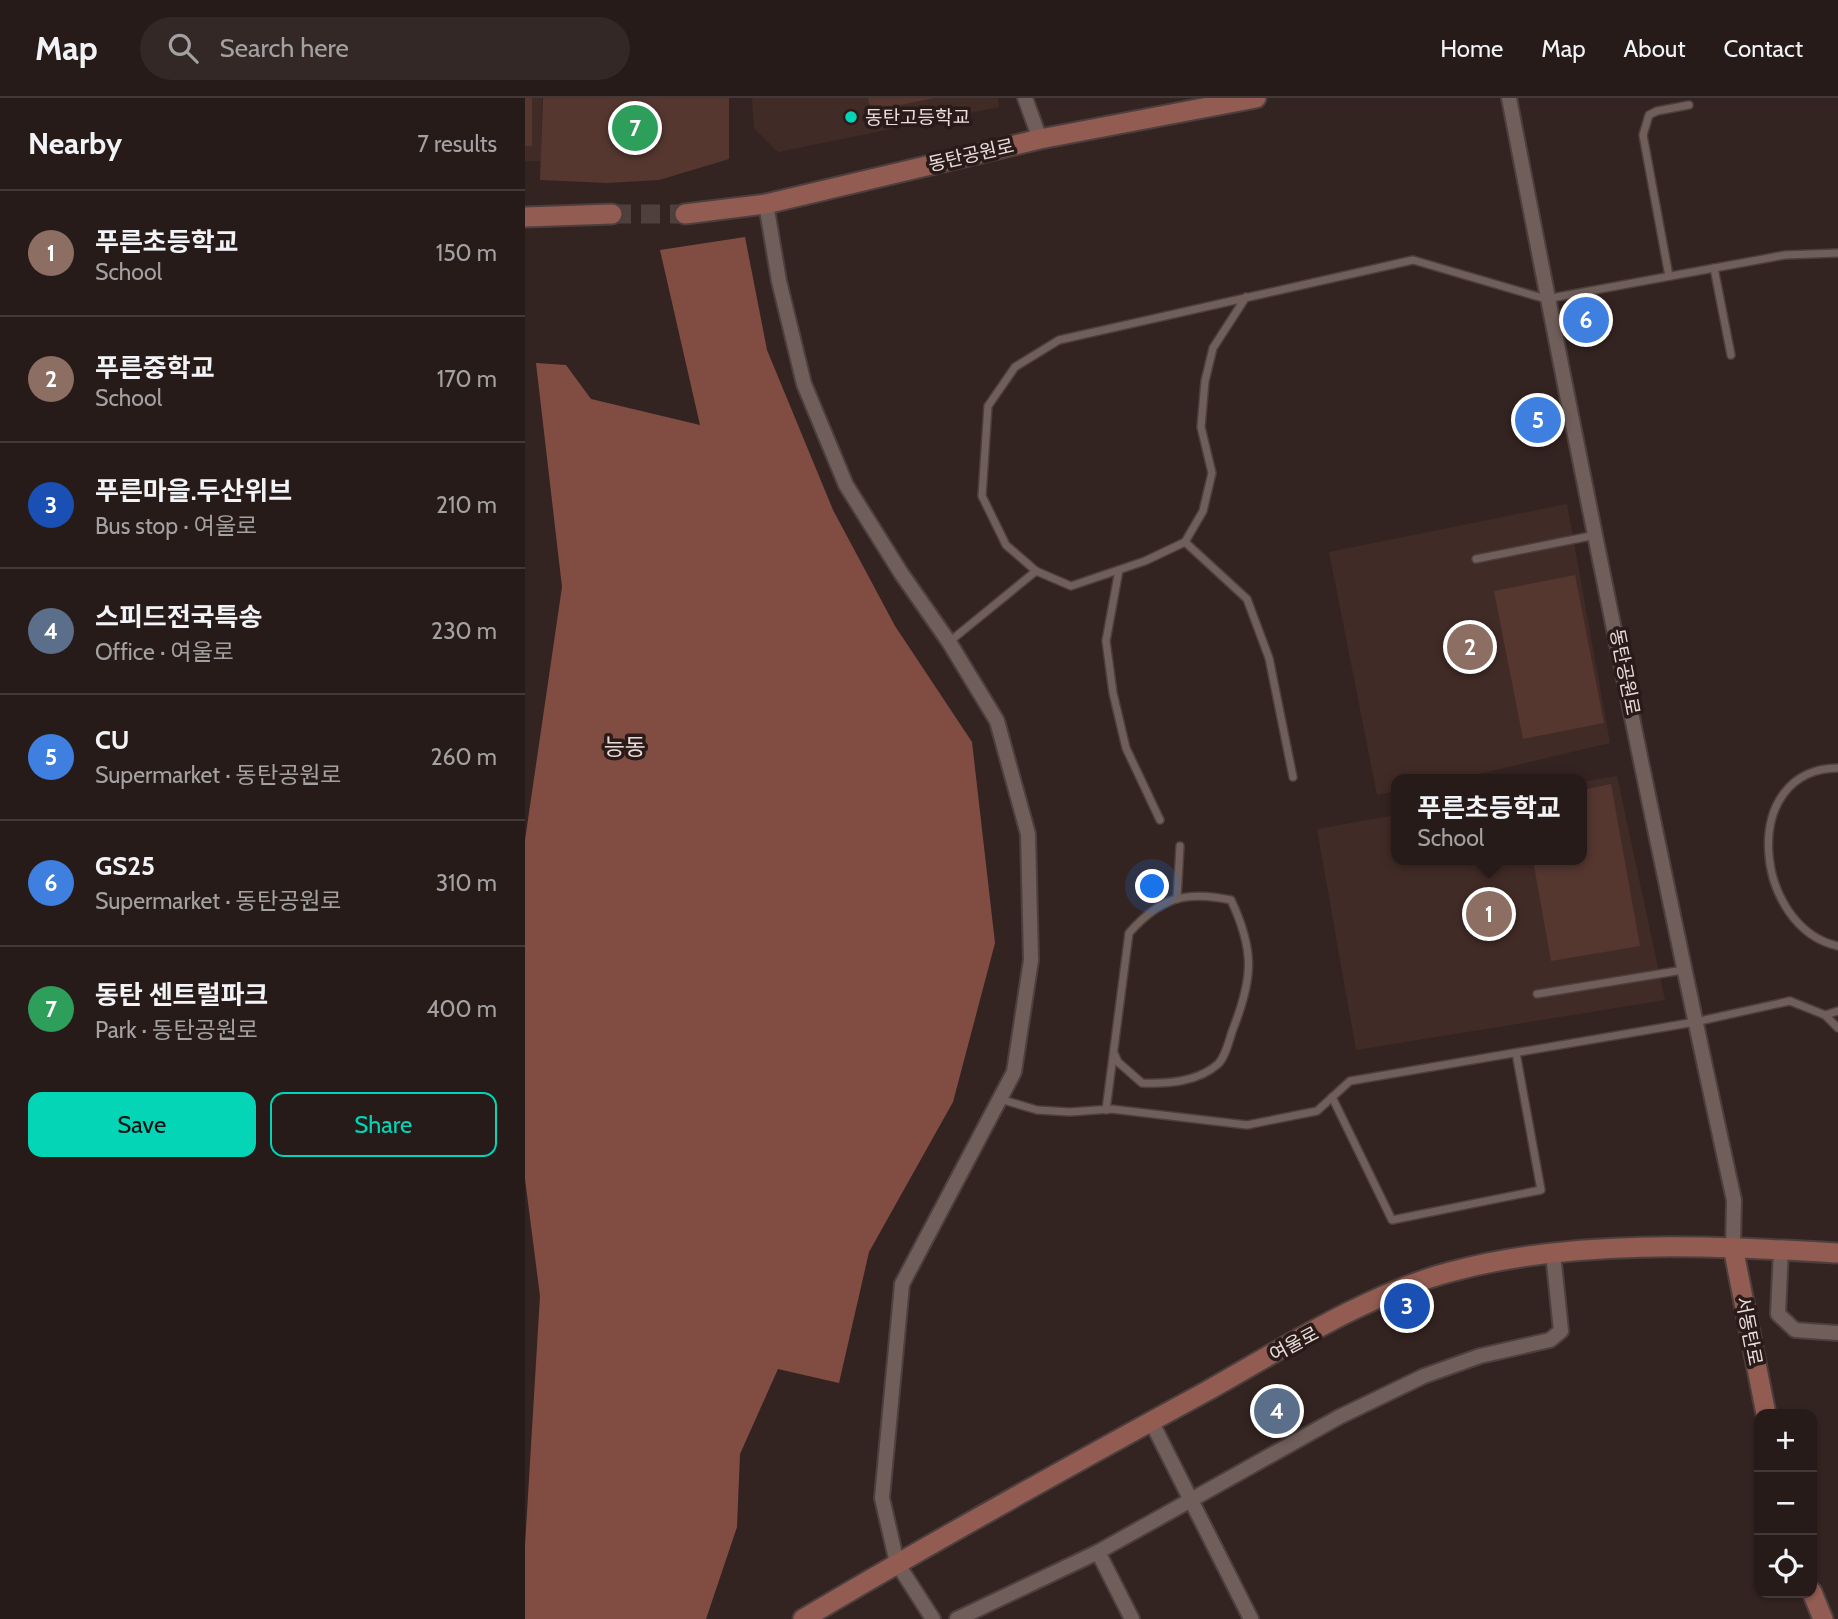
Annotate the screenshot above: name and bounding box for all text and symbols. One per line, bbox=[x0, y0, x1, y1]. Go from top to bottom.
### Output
search box bbox=[140, 17, 630, 80]
text: Map bbox=[35, 28, 98, 68]
icon: search bbox=[164, 29, 202, 67]
text: Search here bbox=[220, 32, 349, 64]
text: Home bbox=[1440, 34, 1503, 63]
text: Map bbox=[1541, 34, 1586, 63]
text: About bbox=[1624, 34, 1686, 63]
text: Contact bbox=[1724, 34, 1803, 63]
pin: 7 bbox=[612, 102, 658, 154]
place label: 동탄고등학교 bbox=[865, 106, 970, 129]
marker: 동탄고등학교 bbox=[843, 109, 859, 125]
text: Nearby bbox=[28, 125, 122, 162]
text: 7 results bbox=[417, 130, 497, 158]
street label: 동탄공원로 bbox=[926, 134, 1016, 176]
text: 푸른초등학교 bbox=[95, 226, 239, 258]
text: 1 bbox=[47, 239, 55, 267]
text: 150 m bbox=[436, 239, 497, 267]
text: School bbox=[95, 258, 162, 286]
pin: 6 bbox=[1563, 294, 1609, 346]
text: 푸른중학교 bbox=[95, 352, 215, 384]
text: 2 bbox=[45, 365, 57, 393]
text: 170 m bbox=[437, 365, 497, 393]
text: School bbox=[95, 384, 162, 412]
pin: 5 bbox=[1515, 394, 1561, 446]
text: 푸른마을.두산위브 bbox=[95, 475, 292, 507]
text: 3 bbox=[45, 491, 57, 519]
text: 210 m bbox=[436, 491, 497, 519]
text: Bus stop · 여울로 bbox=[95, 512, 257, 540]
text: 스피드전국특송 bbox=[95, 601, 262, 633]
text: 4 bbox=[44, 617, 58, 645]
text: 230 m bbox=[431, 617, 497, 645]
pin: 2 bbox=[1447, 621, 1493, 673]
street label: 동탄공원로 bbox=[1605, 627, 1645, 717]
text: Office · 여울로 bbox=[95, 638, 234, 666]
text: CU bbox=[95, 724, 130, 756]
district label: 능동 bbox=[604, 733, 646, 761]
text: 5 bbox=[45, 743, 57, 771]
text: 260 m bbox=[430, 743, 497, 771]
text: Supermarket · 동탄공원로 bbox=[95, 761, 342, 789]
popup bbox=[1391, 774, 1587, 865]
text: 푸른초등학교 bbox=[1417, 792, 1561, 824]
text: School bbox=[1417, 824, 1484, 852]
text: GS25 bbox=[95, 850, 155, 882]
text: 6 bbox=[45, 869, 57, 897]
text: 310 m bbox=[436, 869, 497, 897]
your location bbox=[1135, 869, 1169, 903]
text: Supermarket · 동탄공원로 bbox=[95, 887, 342, 915]
pin: 1 bbox=[1466, 888, 1512, 940]
text: 동탄 센트럴파크 bbox=[95, 979, 268, 1011]
text: 7 bbox=[45, 995, 57, 1023]
text: 400 m bbox=[426, 995, 497, 1023]
text: Park · 동탄공원로 bbox=[95, 1016, 258, 1044]
button: Save bbox=[28, 1092, 256, 1157]
button: Share bbox=[270, 1092, 497, 1157]
pin: 3 bbox=[1384, 1280, 1430, 1332]
street label: 서동탄로 bbox=[1731, 1294, 1767, 1368]
street label: 여울로 bbox=[1265, 1322, 1323, 1366]
pin: 4 bbox=[1254, 1385, 1300, 1437]
map controls bbox=[1754, 1409, 1817, 1598]
button: + bbox=[1754, 1409, 1817, 1472]
button: − bbox=[1754, 1472, 1817, 1535]
button: locate bbox=[1754, 1535, 1817, 1598]

